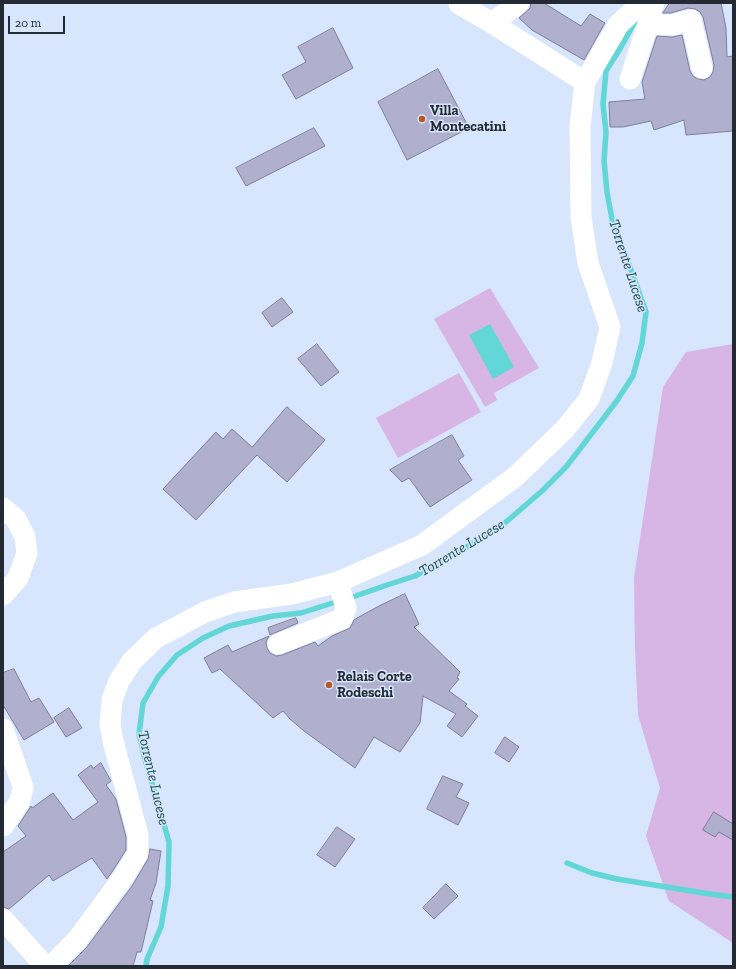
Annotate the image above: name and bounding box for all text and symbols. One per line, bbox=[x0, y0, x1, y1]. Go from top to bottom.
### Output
scale bar bbox=[10, 8, 67, 34]
text: 20 m bbox=[15, 16, 41, 30]
place label: Villa Montecatini bbox=[430, 103, 506, 136]
marker: Villa Montecatini bbox=[417, 114, 427, 124]
water label: Torrente Lucese bbox=[604, 217, 652, 315]
water label: Torrente Lucese bbox=[416, 515, 508, 581]
place label: Relais Corte Rodeschi bbox=[337, 669, 412, 702]
marker: Relais Corte Rodeschi bbox=[324, 680, 334, 690]
water label: Torrente Lucese bbox=[133, 729, 173, 827]

